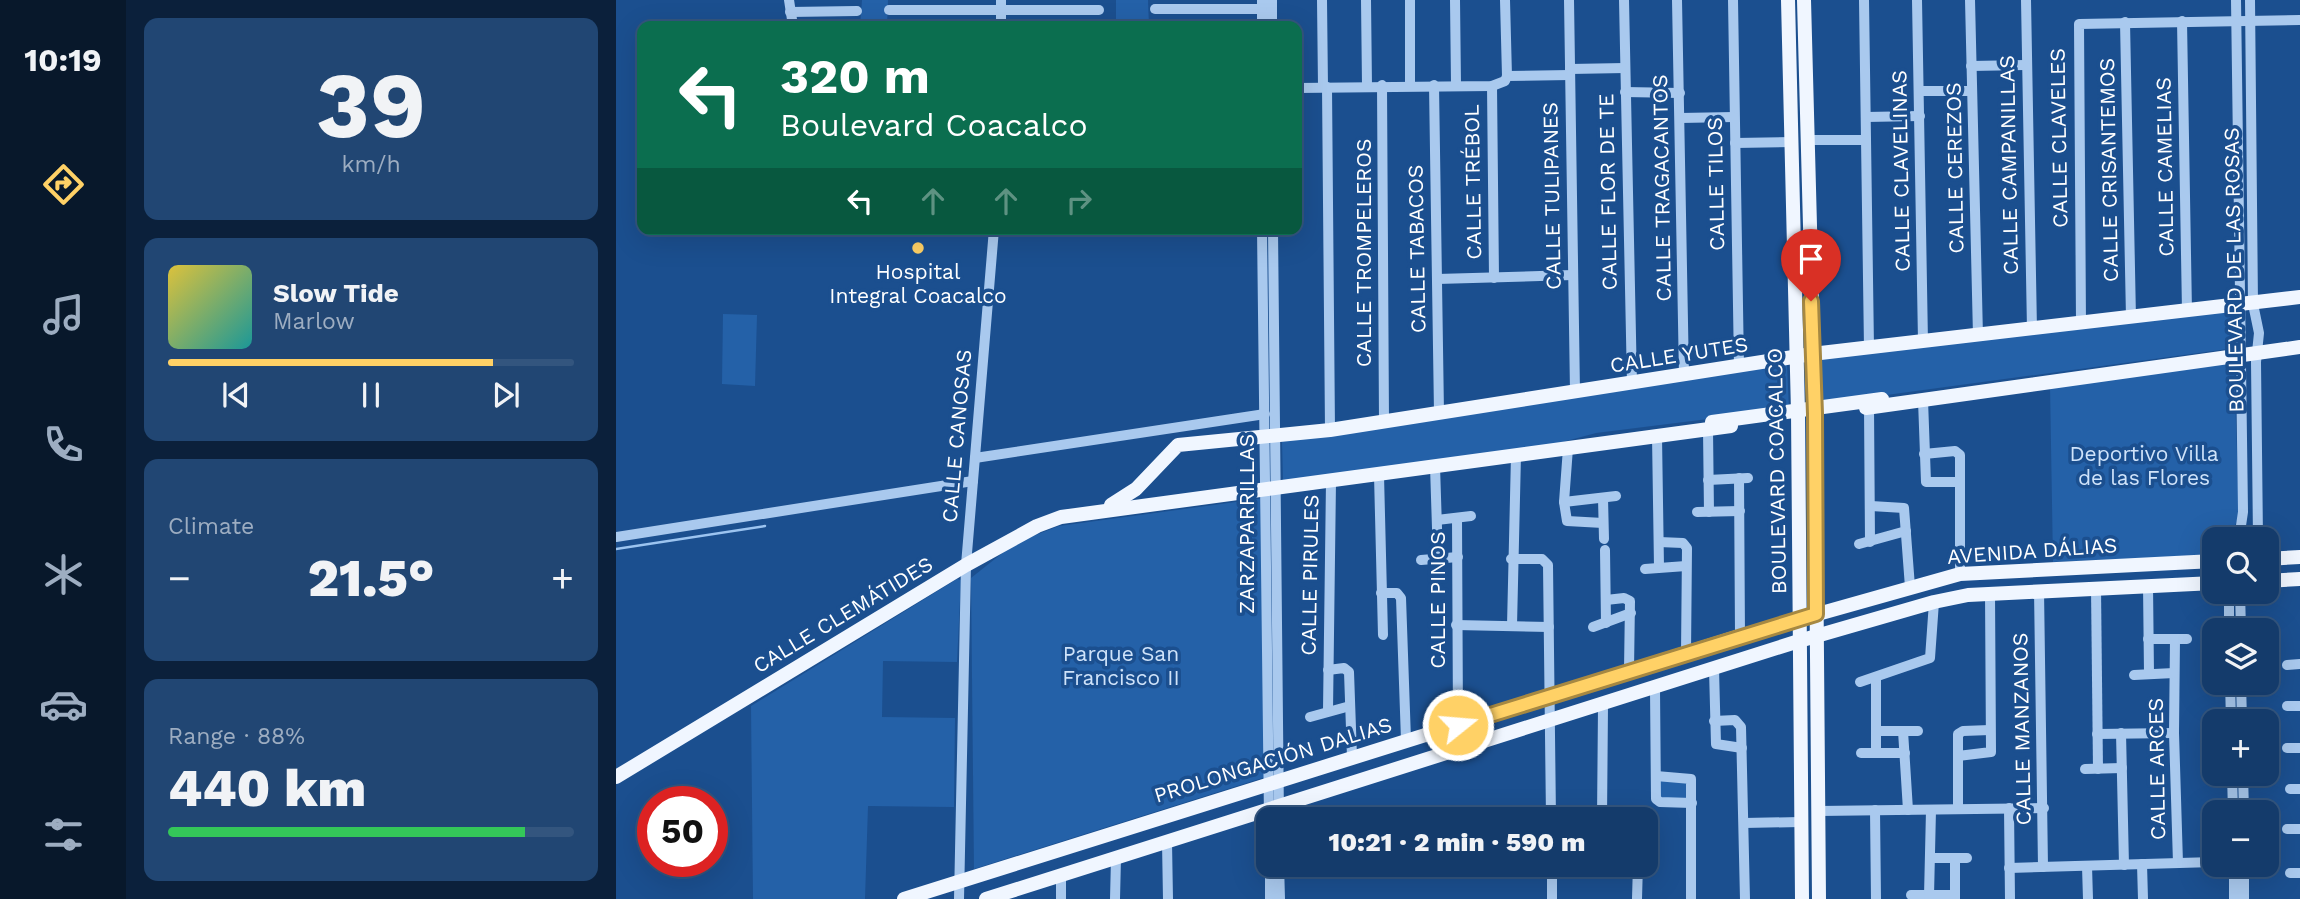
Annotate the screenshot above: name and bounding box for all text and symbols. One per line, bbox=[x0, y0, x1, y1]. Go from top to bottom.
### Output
text: 10:19 bbox=[24, 41, 102, 79]
text: 320 m bbox=[780, 47, 930, 105]
street label: CALLE CLAVELES bbox=[2044, 48, 2073, 228]
icon: left bbox=[665, 49, 756, 140]
text: 39 bbox=[316, 52, 426, 159]
street label: CALLE CAMPANILLAS bbox=[1994, 55, 2023, 275]
street label: CALLE CRISANTEMOS bbox=[2094, 58, 2123, 282]
street label: CALLE CLAVELINAS bbox=[1886, 70, 1915, 272]
street label: CALLE TRAGACANTOS bbox=[1647, 74, 1676, 302]
street label: CALLE CAMELIAS bbox=[2150, 77, 2179, 257]
street label: CALLE CEREZOS bbox=[1941, 82, 1968, 254]
street label: CALLE FLOR DE TE bbox=[1593, 93, 1622, 291]
street label: CALLE TULIPANES bbox=[1537, 102, 1566, 290]
street label: CALLE TRÉBOL bbox=[1459, 104, 1486, 260]
text: Boulevard Coacalco bbox=[780, 106, 1088, 144]
street label: CALLE TILOS bbox=[1702, 117, 1729, 251]
street label: BOULEVARD DE LAS ROSAS bbox=[2219, 127, 2248, 413]
street label: CALLE TROMPELEROS bbox=[1351, 139, 1376, 367]
text: km/h bbox=[341, 151, 401, 178]
icon: directions bbox=[39, 160, 88, 209]
street label: CALLE TABACOS bbox=[1403, 165, 1430, 333]
icon: left bbox=[841, 182, 879, 220]
icon: ahead bbox=[914, 182, 952, 220]
icon: ahead bbox=[987, 182, 1025, 220]
icon: right bbox=[1060, 182, 1098, 220]
pin bbox=[1781, 229, 1841, 301]
marker: Hospital Integral Coacalco bbox=[910, 240, 926, 256]
icon: arrive bbox=[1792, 240, 1830, 278]
place label: Hospital Integral Coacalco bbox=[829, 259, 1007, 308]
text: Slow Tide bbox=[273, 278, 399, 308]
icon: music bbox=[39, 290, 88, 339]
text: Marlow bbox=[273, 308, 355, 335]
street label: CALLE YUTES bbox=[1608, 331, 1750, 378]
street label: CALLE CANOSAS bbox=[936, 348, 977, 524]
street label: BOULEVARD COACALCO bbox=[1762, 348, 1791, 594]
icon: previous bbox=[217, 376, 255, 414]
icon: pause bbox=[352, 376, 390, 414]
icon: next bbox=[487, 376, 525, 414]
icon: phone bbox=[39, 420, 88, 469]
street label: ZARZAPARRILLAS bbox=[1234, 434, 1259, 614]
park label: Deportivo Villa de las Flores bbox=[2069, 441, 2219, 490]
street label: CALLE PIRULES bbox=[1296, 494, 1323, 656]
text: Climate bbox=[168, 513, 254, 540]
map controls bbox=[2202, 527, 2279, 877]
button: search bbox=[2202, 527, 2279, 604]
street label: CALLE PINOS bbox=[1425, 531, 1450, 669]
street label: AVENIDA DÁLIAS bbox=[1946, 532, 2118, 569]
text: 21.5° bbox=[308, 548, 434, 609]
icon: climate bbox=[39, 550, 88, 599]
street label: CALLE CLEMÁTIDES bbox=[748, 551, 937, 678]
text: − bbox=[168, 556, 191, 600]
text: + bbox=[551, 556, 574, 600]
button: layers bbox=[2202, 618, 2279, 695]
street label: CALLE MANZANOS bbox=[2007, 632, 2036, 826]
park label: Parque San Francisco II bbox=[1062, 641, 1180, 690]
icon: car bbox=[39, 680, 88, 729]
position arrow bbox=[1421, 688, 1495, 762]
street label: CALLE ARCES bbox=[2143, 698, 2170, 840]
button: + bbox=[2202, 709, 2279, 786]
street label: PROLONGACIÓN DALIAS bbox=[1151, 711, 1395, 808]
text: Range · 88% bbox=[168, 723, 305, 750]
text: 440 km bbox=[168, 758, 366, 819]
speed limit sign: 50 bbox=[637, 786, 728, 877]
button: − bbox=[2202, 800, 2279, 877]
icon: filters bbox=[39, 810, 88, 859]
text: 10:21 · 2 min · 590 m bbox=[1329, 827, 1585, 857]

